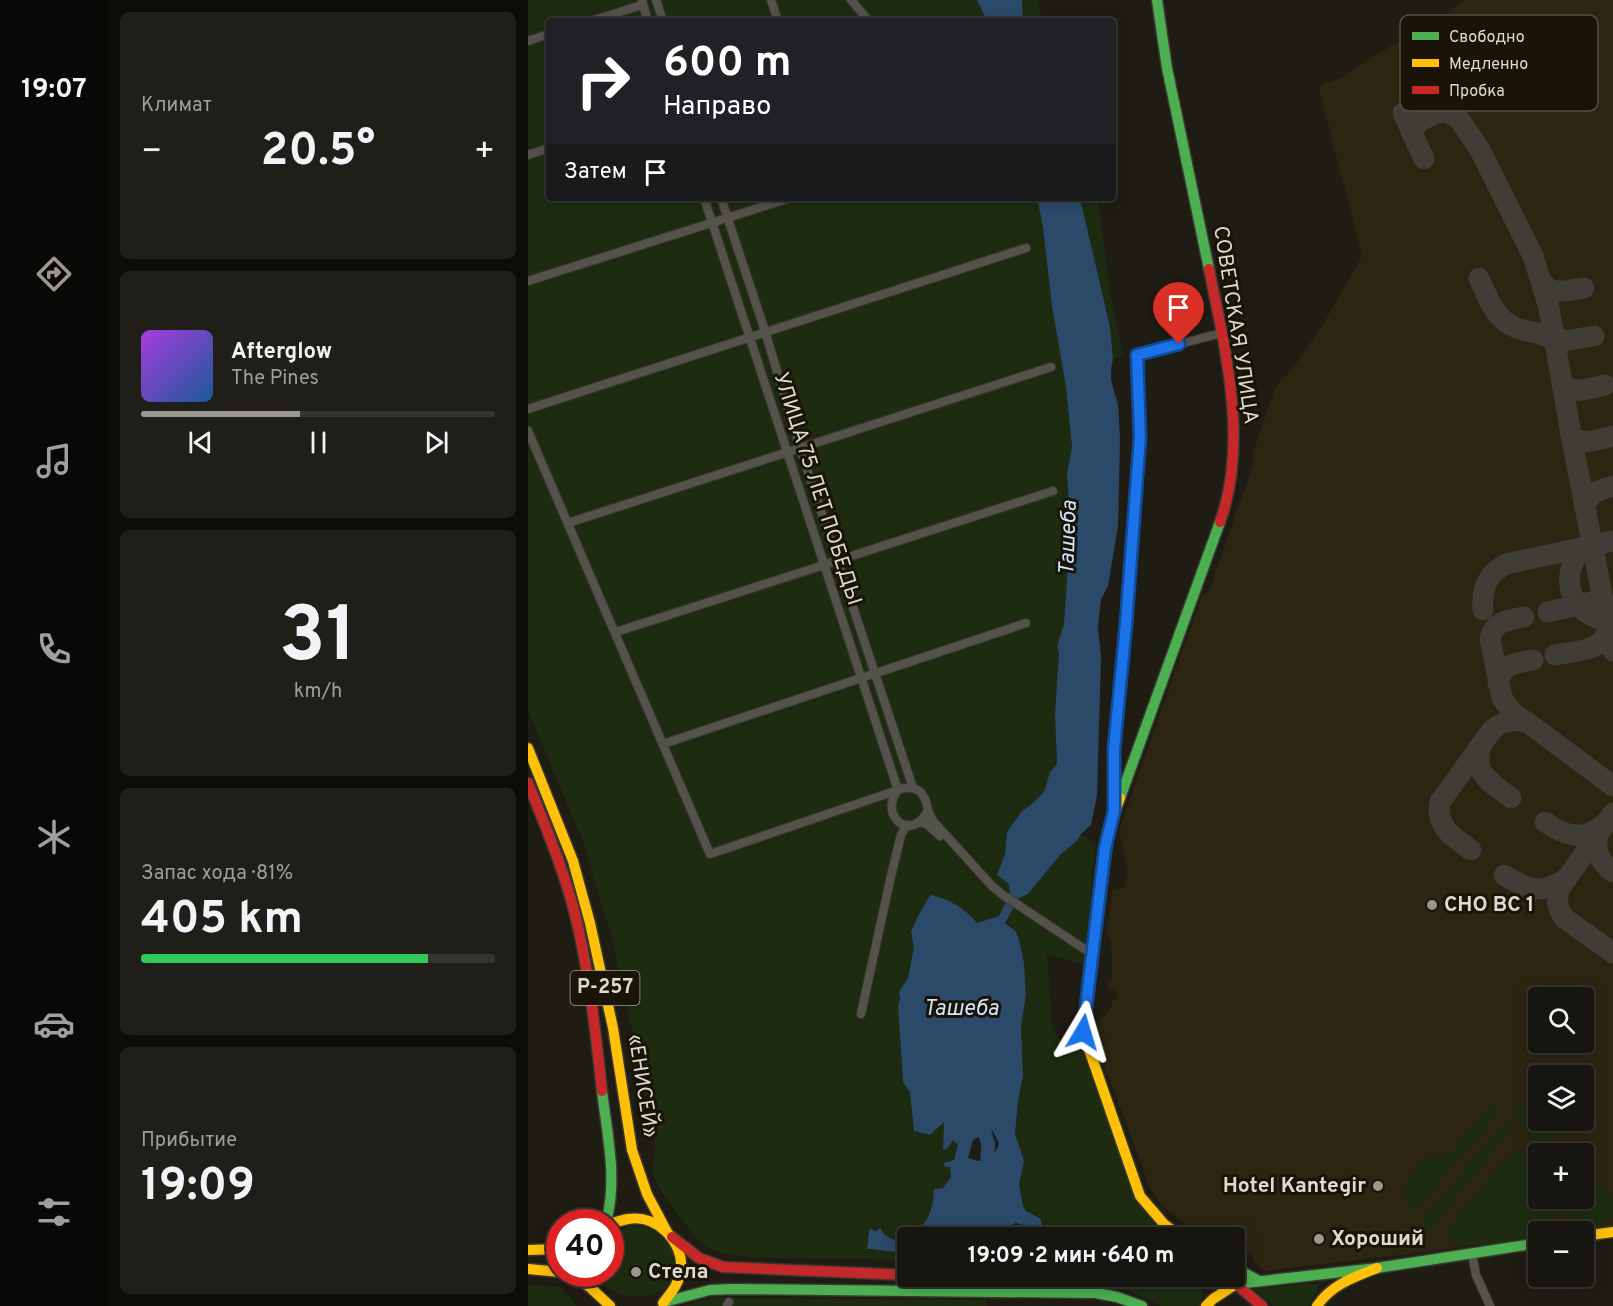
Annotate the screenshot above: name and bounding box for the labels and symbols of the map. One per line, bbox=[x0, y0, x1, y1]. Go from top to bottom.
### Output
legend bbox=[1400, 15, 1598, 111]
text: Свободно bbox=[1449, 28, 1525, 48]
text: Медленно bbox=[1449, 55, 1528, 75]
text: Пробка bbox=[1449, 82, 1505, 102]
street label: СОВЕТСКАЯ УЛИЦА bbox=[1206, 224, 1264, 426]
pin bbox=[1153, 282, 1204, 344]
street label: УЛИЦА 75 ЛЕТ ПОБЕДЫ bbox=[767, 369, 867, 609]
water label: Ташеба bbox=[1054, 499, 1084, 576]
place label: СНО ВС 1 bbox=[1444, 892, 1534, 919]
marker: СНО ВС 1 bbox=[1425, 898, 1439, 912]
road number: Р-257 bbox=[570, 971, 640, 1005]
water label: Ташеба bbox=[923, 996, 999, 1023]
position arrow bbox=[1051, 1000, 1115, 1064]
street label: «ЕНИСЕЙ» bbox=[621, 1032, 665, 1140]
place label: Hotel Kantegir bbox=[1223, 1173, 1366, 1200]
marker: Hotel Kantegir bbox=[1371, 1179, 1385, 1193]
speed limit sign: 40 bbox=[546, 1209, 624, 1287]
place label: Хороший bbox=[1331, 1226, 1424, 1253]
marker: Хороший bbox=[1312, 1232, 1326, 1246]
place label: Стела bbox=[648, 1259, 708, 1286]
marker: Стела bbox=[629, 1265, 643, 1279]

